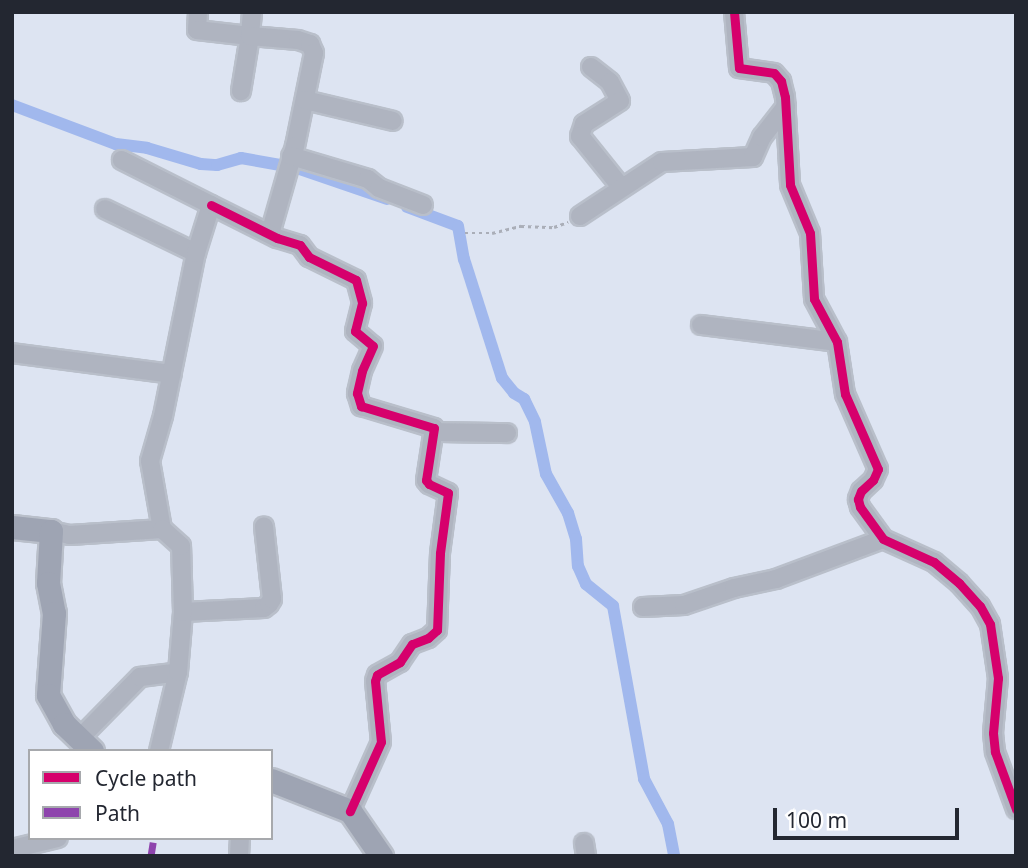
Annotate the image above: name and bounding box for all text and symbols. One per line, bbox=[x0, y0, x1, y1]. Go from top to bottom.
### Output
legend bbox=[28, 749, 273, 840]
text: Cycle path bbox=[95, 764, 197, 792]
scale bar bbox=[776, 794, 962, 838]
text: Path bbox=[95, 799, 140, 827]
text: 100 m bbox=[786, 806, 847, 834]

